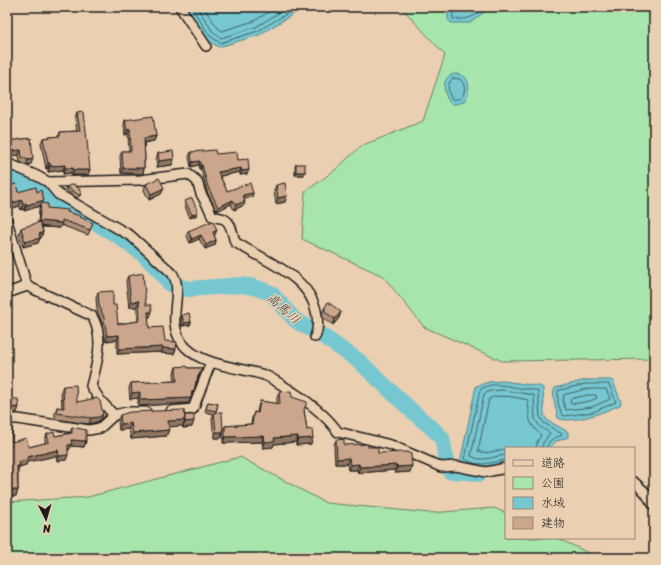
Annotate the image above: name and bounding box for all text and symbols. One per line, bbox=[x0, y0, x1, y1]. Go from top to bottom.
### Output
water label: 高馬川 bbox=[261, 287, 306, 330]
legend bbox=[505, 447, 635, 539]
text: 道路 bbox=[541, 452, 565, 474]
text: 公園 bbox=[541, 472, 565, 494]
text: 水域 bbox=[541, 492, 565, 514]
north arrow bbox=[26, 499, 66, 539]
text: 建物 bbox=[541, 512, 565, 534]
text: N bbox=[42, 519, 52, 538]

